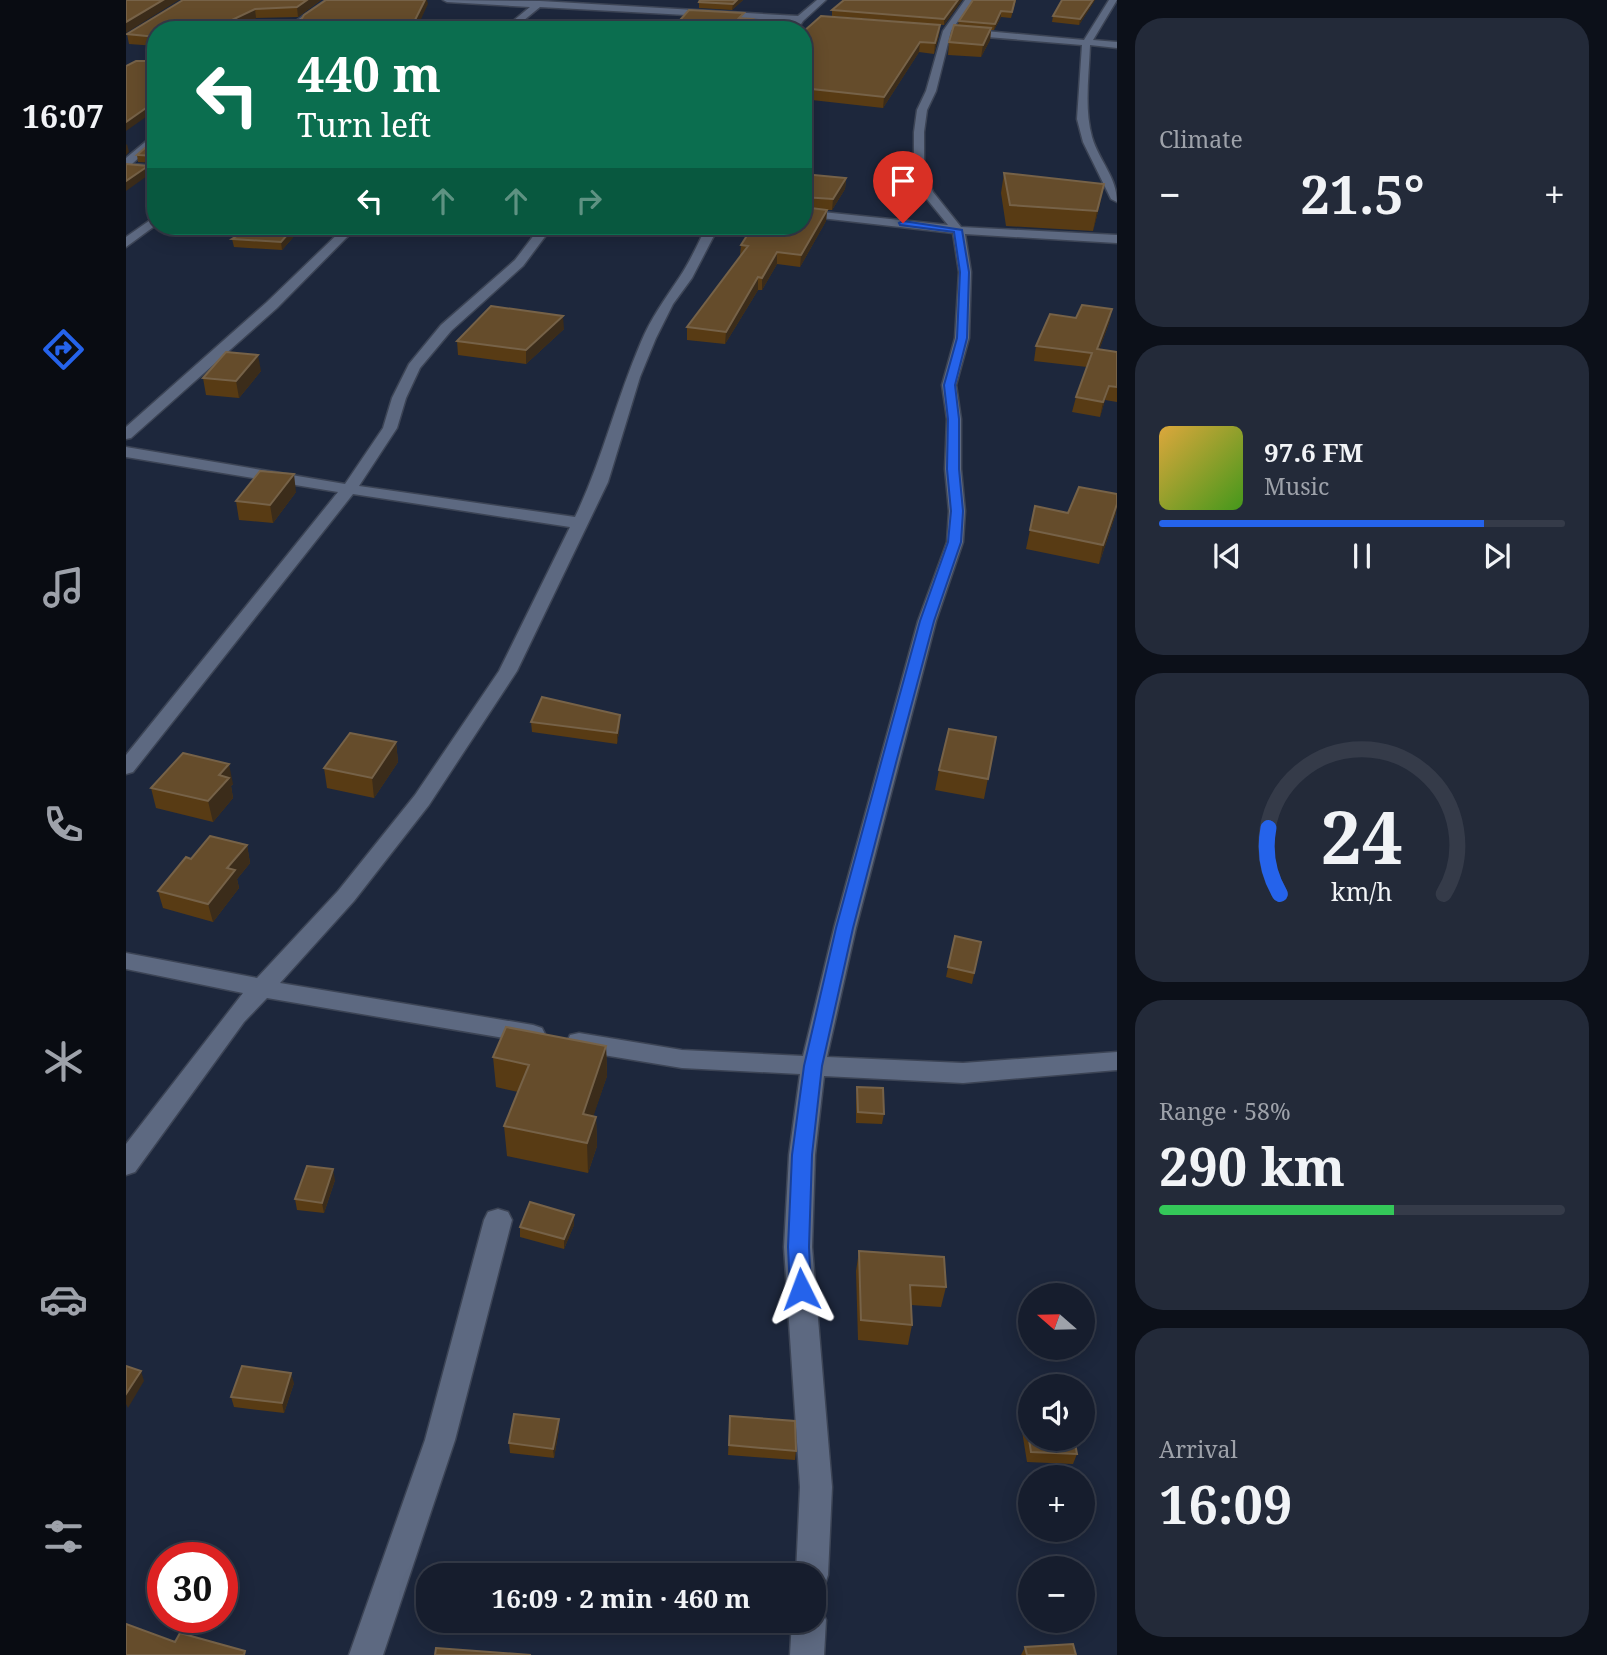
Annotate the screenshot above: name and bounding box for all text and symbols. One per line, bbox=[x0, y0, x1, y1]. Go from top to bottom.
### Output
text: 440 m bbox=[297, 40, 441, 106]
icon: left bbox=[182, 49, 273, 140]
text: 16:07 bbox=[22, 94, 104, 137]
text: Turn left bbox=[297, 103, 431, 146]
text: Climate bbox=[1159, 123, 1243, 155]
pin bbox=[873, 151, 933, 223]
text: 21.5° bbox=[1300, 158, 1425, 229]
icon: arrive bbox=[884, 162, 922, 200]
text: − bbox=[1159, 168, 1181, 220]
text: + bbox=[1544, 168, 1565, 220]
icon: left bbox=[351, 182, 389, 220]
icon: ahead bbox=[424, 182, 462, 220]
icon: ahead bbox=[497, 182, 535, 220]
icon: right bbox=[570, 182, 608, 220]
icon: directions bbox=[39, 325, 88, 374]
text: 97.6 FM bbox=[1264, 434, 1363, 470]
text: Music bbox=[1264, 470, 1329, 502]
icon: previous bbox=[1208, 537, 1246, 575]
icon: pause bbox=[1343, 537, 1381, 575]
icon: next bbox=[1478, 537, 1516, 575]
icon: music bbox=[39, 563, 88, 612]
text: 24 bbox=[1321, 786, 1403, 885]
icon: phone bbox=[39, 800, 88, 849]
text: km/h bbox=[1331, 873, 1393, 907]
icon: climate bbox=[39, 1037, 88, 1086]
text: Range · 58% bbox=[1159, 1095, 1291, 1127]
text: 290 km bbox=[1159, 1130, 1345, 1201]
position arrow bbox=[764, 1252, 838, 1326]
icon: car bbox=[39, 1275, 88, 1324]
north arrow bbox=[1018, 1283, 1096, 1360]
map controls bbox=[1018, 1283, 1095, 1633]
button: sound bbox=[1018, 1374, 1095, 1451]
text: Arrival bbox=[1159, 1433, 1238, 1465]
button: + bbox=[1018, 1465, 1095, 1542]
text: 16:09 bbox=[1159, 1468, 1292, 1539]
icon: filters bbox=[39, 1512, 88, 1561]
speed limit sign: 30 bbox=[147, 1542, 238, 1633]
button: − bbox=[1018, 1556, 1095, 1633]
text: 16:09 · 2 min · 460 m bbox=[491, 1580, 751, 1616]

